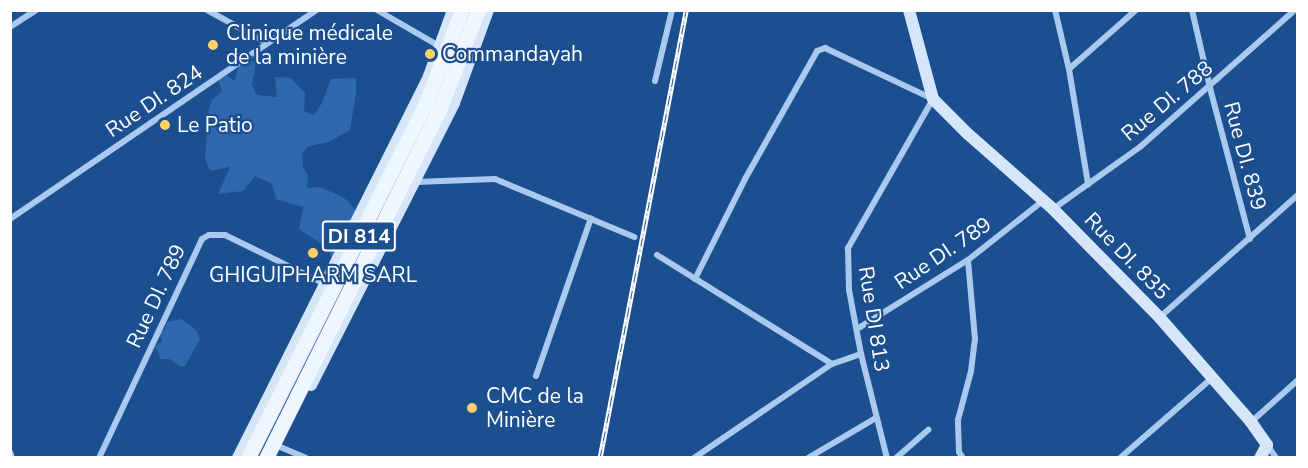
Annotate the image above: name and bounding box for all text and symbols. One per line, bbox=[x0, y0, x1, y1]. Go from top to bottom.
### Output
place label: Clinique médicale de la minière bbox=[226, 20, 393, 70]
marker: Clinique médicale de la minière bbox=[204, 36, 222, 54]
place label: Commandayah bbox=[442, 41, 583, 67]
marker: Commandayah bbox=[423, 47, 437, 61]
street label: Rue DI. 788 bbox=[1116, 56, 1218, 146]
street label: Rue DI. 824 bbox=[101, 59, 207, 143]
street label: Rue DI. 839 bbox=[1218, 99, 1272, 213]
place label: Le Patio bbox=[177, 112, 253, 138]
marker: Le Patio bbox=[158, 118, 172, 132]
street label: Rue DI. 835 bbox=[1079, 207, 1175, 305]
street label: Rue DI. 789 bbox=[890, 211, 996, 295]
road number: DI 814 bbox=[322, 219, 397, 253]
street label: Rue DI. 789 bbox=[121, 240, 191, 352]
marker: GHIGUIPHARM SARL bbox=[306, 246, 320, 260]
place label: GHIGUIPHARM SARL bbox=[209, 262, 417, 288]
street label: Rue DI 813 bbox=[853, 264, 895, 374]
place label: CMC de la Minière bbox=[486, 383, 584, 433]
marker: CMC de la Minière bbox=[463, 399, 481, 417]

